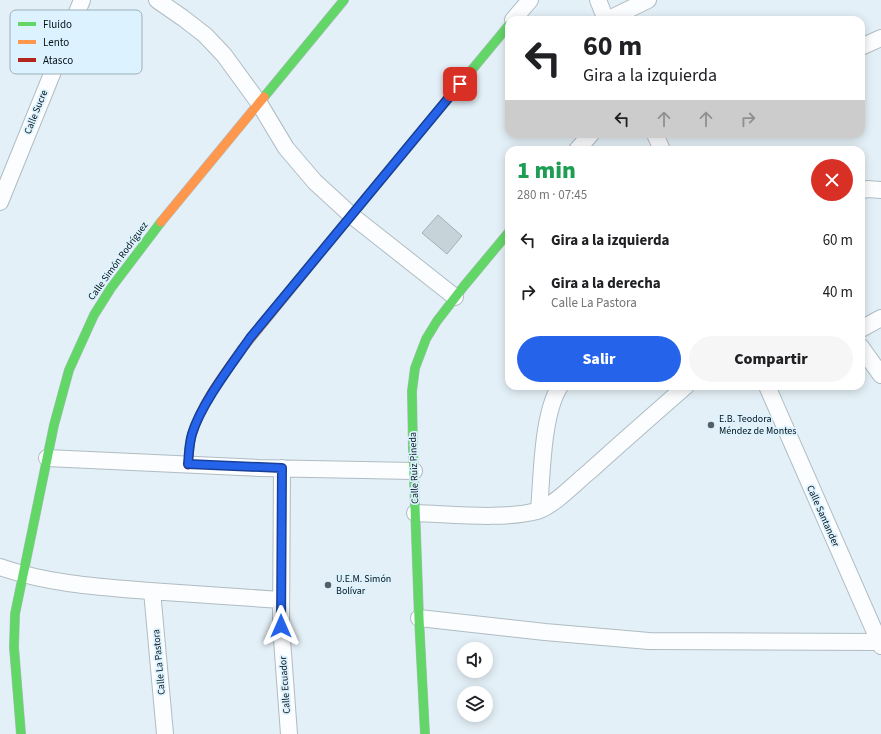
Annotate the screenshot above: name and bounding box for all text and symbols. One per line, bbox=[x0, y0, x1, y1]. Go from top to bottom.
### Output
legend bbox=[10, 10, 142, 74]
text: Fluido bbox=[43, 17, 72, 32]
text: 60 m bbox=[583, 26, 642, 66]
icon: left bbox=[517, 32, 569, 84]
text: Lento bbox=[43, 35, 69, 50]
text: Atasco bbox=[43, 53, 73, 68]
text: Gira a la izquierda bbox=[583, 63, 717, 88]
pin bbox=[443, 67, 477, 101]
icon: arrive bbox=[449, 73, 471, 95]
street label: Calle Sucre bbox=[21, 88, 51, 136]
icon: left bbox=[611, 108, 633, 130]
icon: ahead bbox=[653, 108, 675, 130]
icon: ahead bbox=[695, 108, 717, 130]
icon: right bbox=[737, 108, 759, 130]
text: 1 min bbox=[517, 153, 576, 188]
button: close bbox=[811, 159, 853, 201]
text: 280 m · 07:45 bbox=[517, 186, 587, 204]
street label: Calle Simón Rodríguez bbox=[85, 219, 151, 303]
icon: left bbox=[517, 229, 539, 251]
text: Gira a la izquierda bbox=[551, 230, 670, 251]
text: 60 m bbox=[823, 230, 853, 251]
text: Gira a la derecha bbox=[551, 273, 661, 294]
icon: right bbox=[517, 281, 539, 303]
text: 40 m bbox=[823, 282, 853, 303]
text: Calle La Pastora bbox=[551, 294, 637, 312]
button: Salir bbox=[517, 336, 681, 382]
button: Compartir bbox=[689, 336, 853, 382]
place label: E.B. Teodora Méndez de Montes bbox=[719, 412, 797, 438]
marker: E.B. Teodora Méndez de Montes bbox=[706, 420, 716, 430]
street label: Calle Ruiz Pineda bbox=[406, 432, 422, 504]
street label: Calle Santander bbox=[803, 483, 843, 550]
place label: U.E.M. Simón Bolívar bbox=[336, 572, 391, 598]
marker: U.E.M. Simón Bolívar bbox=[323, 580, 333, 590]
position arrow bbox=[260, 605, 302, 647]
street label: Calle La Pastora bbox=[149, 629, 169, 695]
map controls bbox=[457, 642, 493, 722]
button: sound bbox=[457, 642, 493, 678]
street label: Calle Ecuador bbox=[276, 655, 294, 714]
button: layers bbox=[457, 686, 493, 722]

